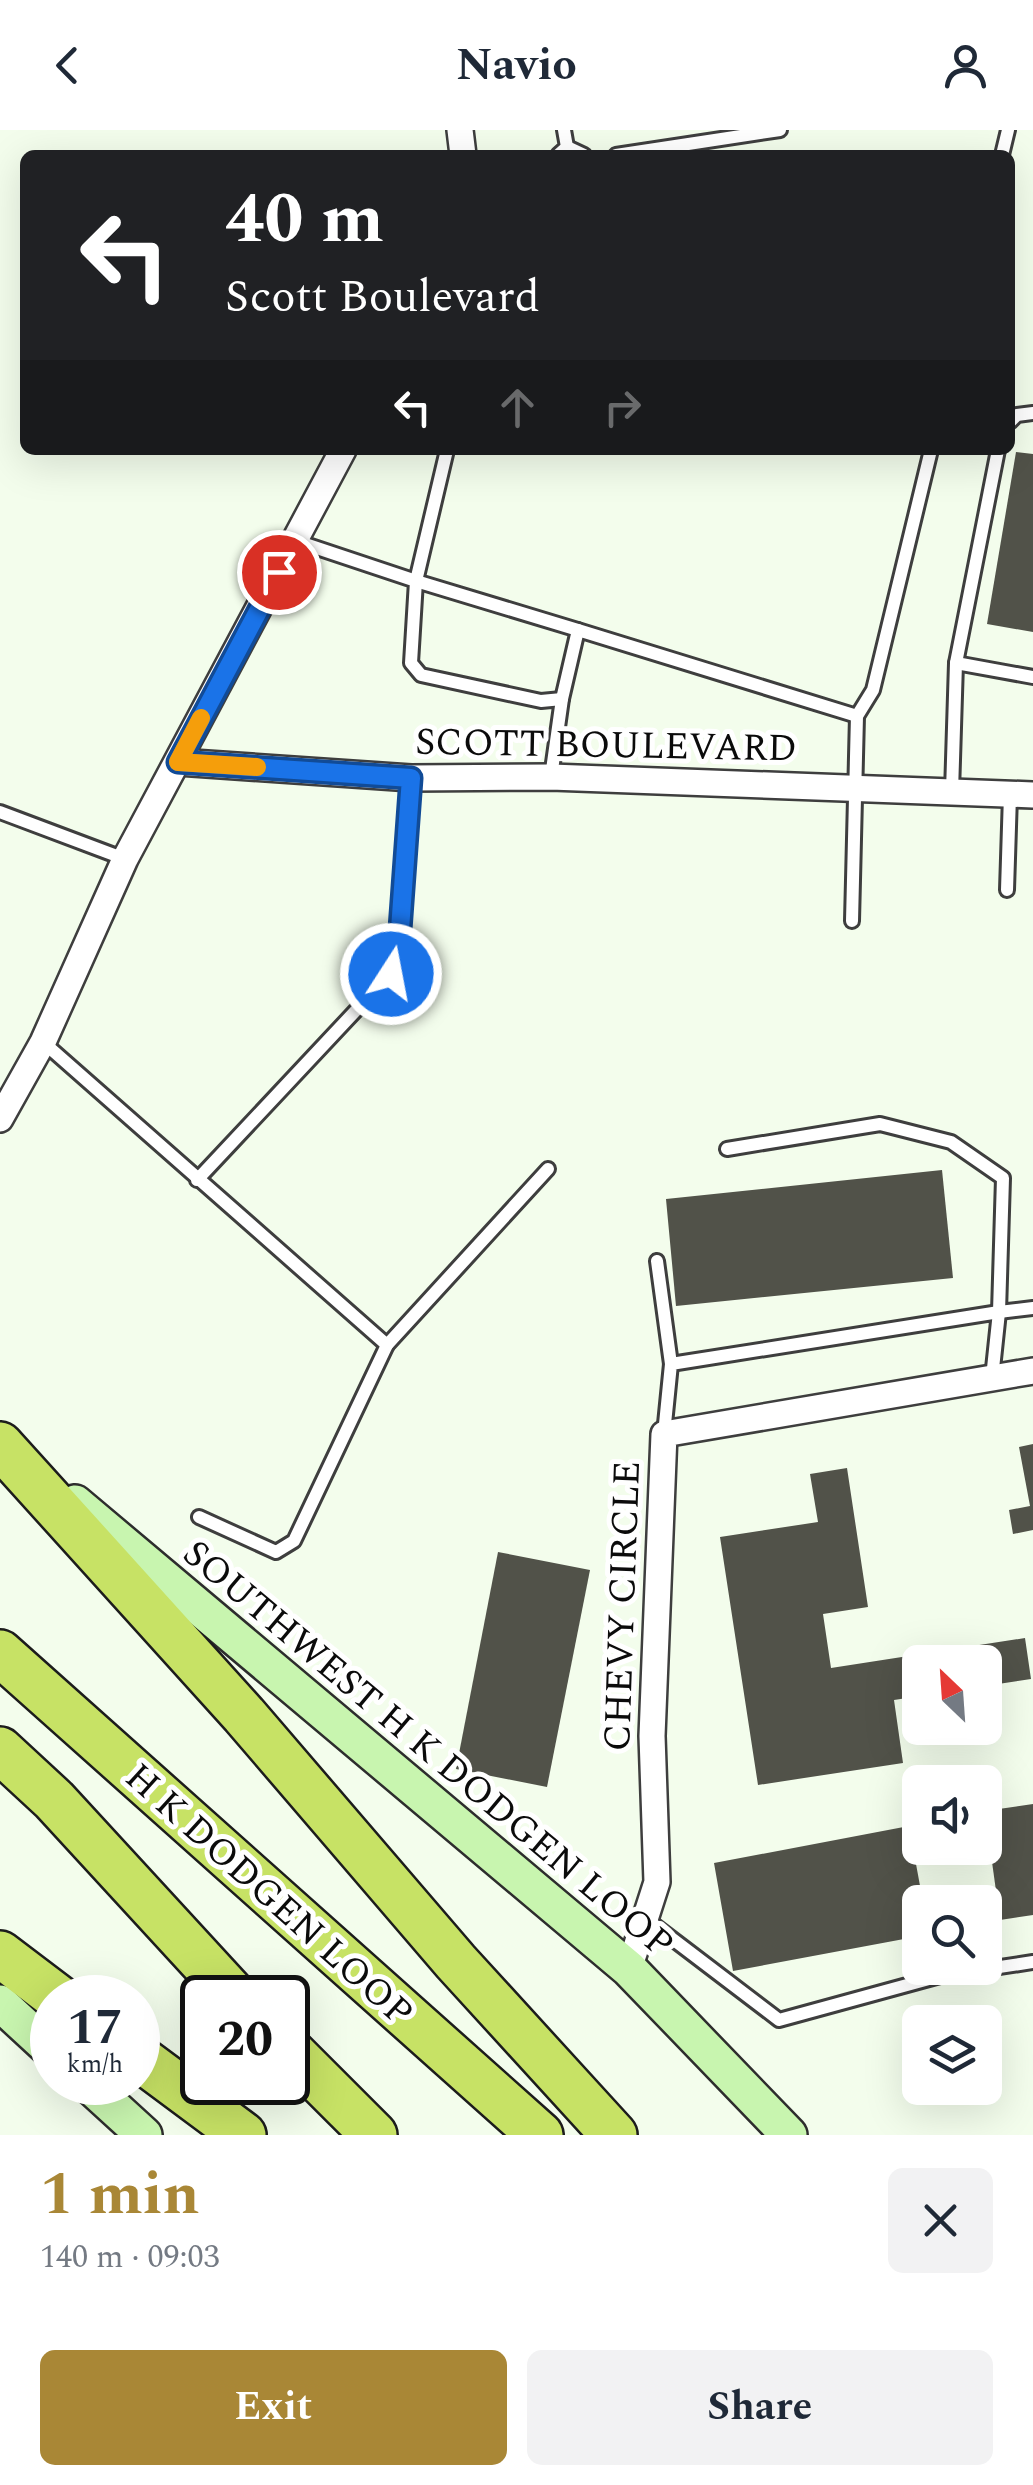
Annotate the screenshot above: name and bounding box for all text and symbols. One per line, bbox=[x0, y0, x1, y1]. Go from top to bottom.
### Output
text: Navio bbox=[456, 31, 577, 100]
icon: back bbox=[40, 38, 95, 93]
icon: person bbox=[938, 38, 993, 93]
text: 40 m bbox=[225, 167, 384, 273]
icon: left bbox=[60, 190, 190, 320]
text: Scott Boulevard bbox=[225, 263, 540, 332]
icon: left bbox=[385, 380, 440, 435]
icon: ahead bbox=[490, 380, 545, 435]
icon: right bbox=[595, 380, 650, 435]
pin bbox=[237, 530, 322, 615]
icon: arrive bbox=[252, 545, 307, 600]
street label: SCOTT BOULEVARD bbox=[415, 714, 797, 778]
position arrow bbox=[339, 922, 443, 1026]
street label: CHEVY CIRCLE bbox=[589, 1460, 657, 1752]
street label: SOUTHWEST H K DODGEN LOOP bbox=[175, 1529, 683, 1967]
north arrow bbox=[902, 1645, 1002, 1745]
map controls bbox=[902, 1645, 1002, 2105]
street label: H K DODGEN LOOP bbox=[117, 1753, 423, 2035]
button: sound bbox=[902, 1765, 1002, 1865]
button: search bbox=[902, 1885, 1002, 1985]
speed limit sign: 20 bbox=[180, 1975, 310, 2105]
text: 17 bbox=[67, 1990, 123, 2066]
button: layers bbox=[902, 2005, 1002, 2105]
text: km/h bbox=[67, 2046, 123, 2084]
text: 1 min bbox=[40, 2149, 200, 2241]
button: close bbox=[888, 2168, 993, 2273]
text: 140 m · 09:03 bbox=[40, 2233, 220, 2282]
button: Exit bbox=[40, 2350, 507, 2465]
button: Share bbox=[527, 2350, 993, 2465]

